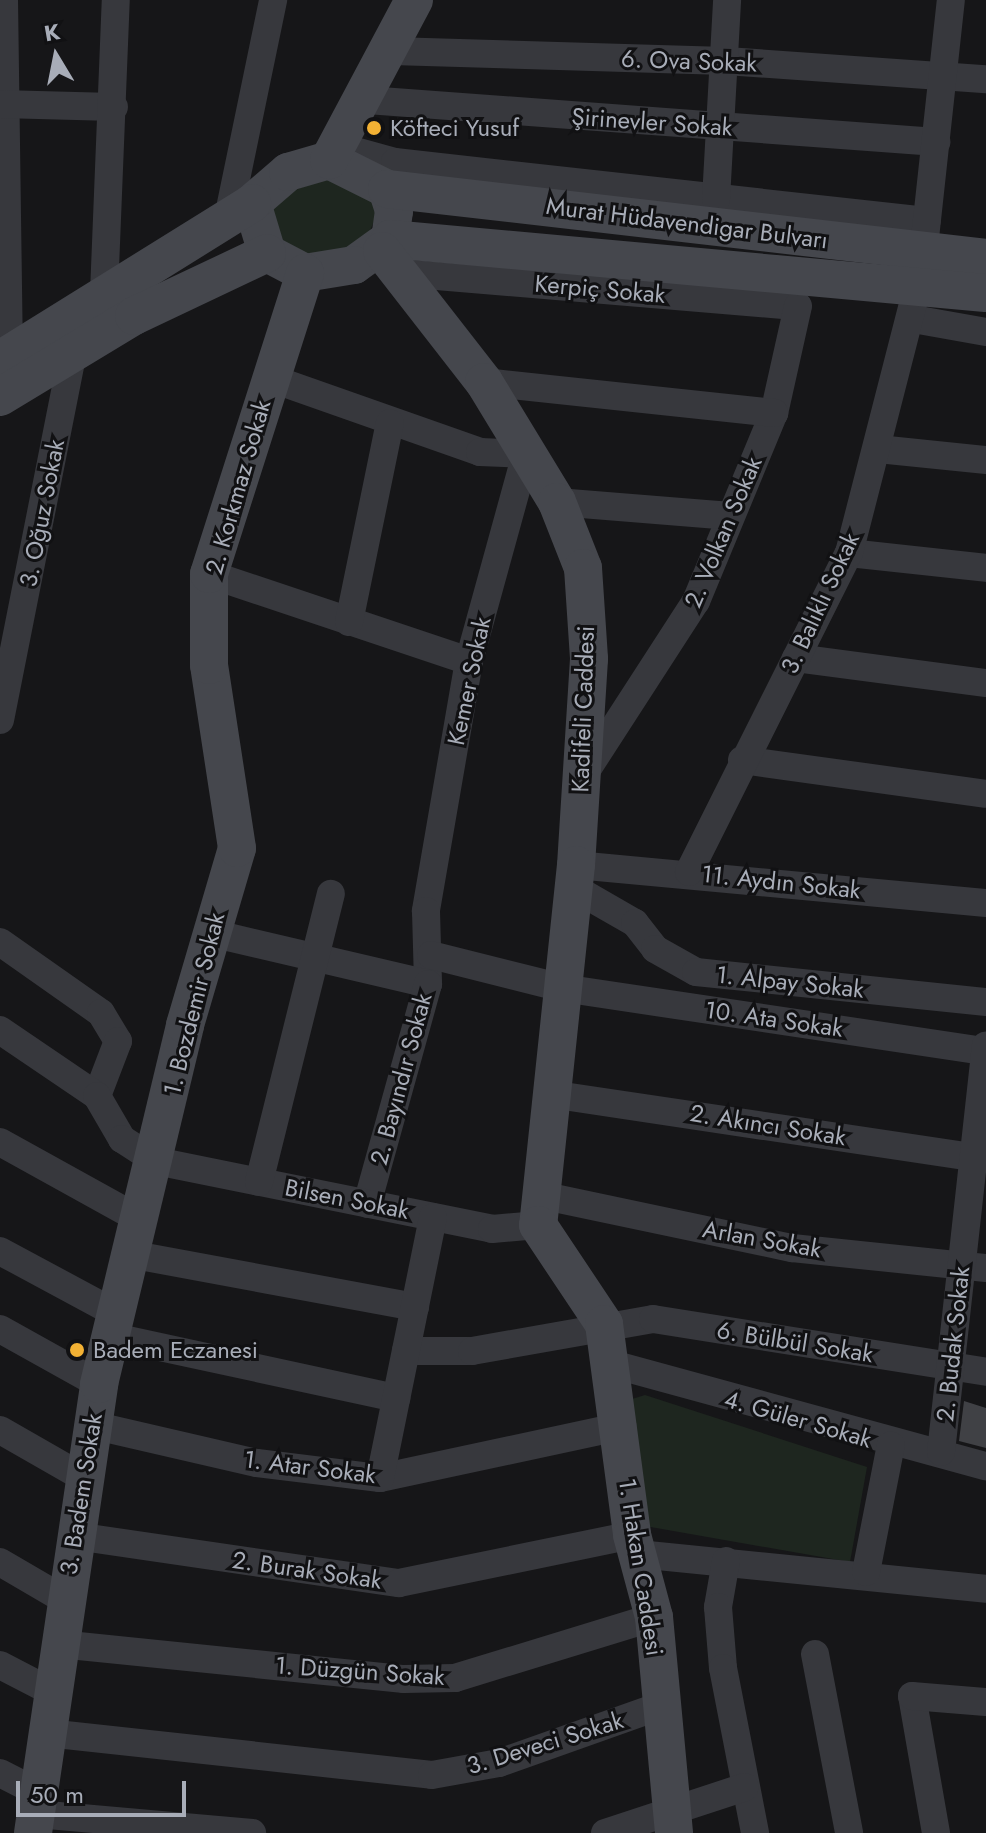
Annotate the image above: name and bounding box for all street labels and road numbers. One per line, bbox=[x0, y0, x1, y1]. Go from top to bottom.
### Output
street label: 6. Ova Sokak bbox=[621, 44, 757, 78]
street label: Şirinevler Sokak bbox=[571, 102, 733, 142]
street label: Murat Hüdavendigar Bulvarı bbox=[545, 191, 829, 255]
street label: Kerpiç Sokak bbox=[534, 269, 666, 309]
street label: 2. Korkmaz Sokak bbox=[199, 396, 277, 578]
street label: 3. Oğuz Sokak bbox=[14, 437, 70, 589]
street label: 2. Volkan Sokak bbox=[678, 452, 768, 612]
street label: 3. Balıklı Sokak bbox=[775, 528, 865, 678]
street label: Kemer Sokak bbox=[441, 614, 497, 748]
street label: Kadifeli Caddesi bbox=[566, 625, 600, 793]
street label: 11. Aydın Sokak bbox=[700, 859, 862, 905]
street label: 1. Bozdemir Sokak bbox=[157, 909, 231, 1099]
street label: 1. Alpay Sokak bbox=[715, 960, 865, 1004]
street label: 2. Bayındır Sokak bbox=[364, 990, 438, 1168]
street label: 10. Ata Sokak bbox=[703, 995, 845, 1043]
street label: 2. Akıncı Sokak bbox=[688, 1098, 848, 1152]
street label: Bilsen Sokak bbox=[282, 1173, 412, 1225]
street label: Arlan Sokak bbox=[700, 1214, 824, 1264]
street label: 2. Budak Sokak bbox=[931, 1265, 975, 1423]
street label: 6. Bülbül Sokak bbox=[715, 1315, 875, 1369]
street label: 4. Güler Sokak bbox=[721, 1384, 875, 1454]
street label: 3. Badem Sokak bbox=[54, 1411, 108, 1577]
street label: 1. Atar Sokak bbox=[242, 1445, 378, 1489]
street label: 1. Hakan Caddesi bbox=[613, 1476, 669, 1658]
street label: 2. Burak Sokak bbox=[230, 1545, 384, 1595]
street label: 1. Düzgün Sokak bbox=[274, 1651, 446, 1691]
street label: 3. Deveci Sokak bbox=[463, 1706, 627, 1780]

